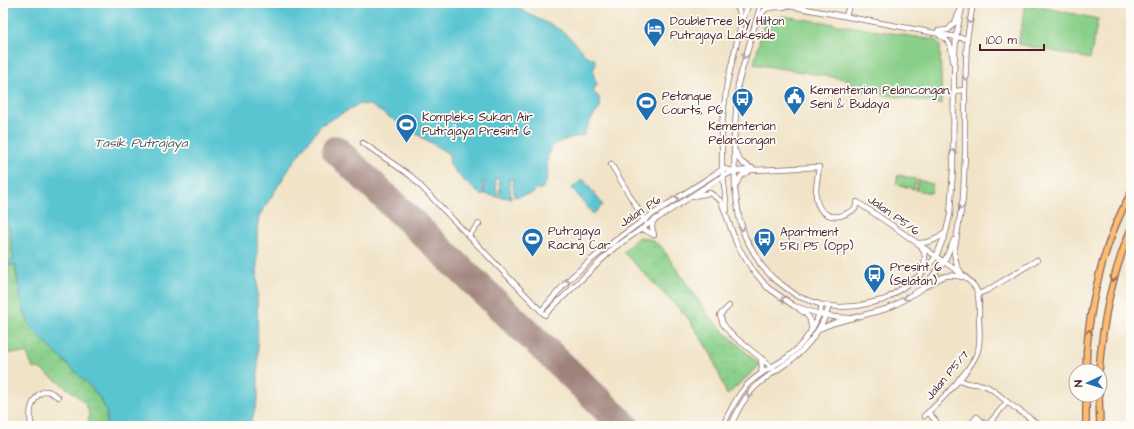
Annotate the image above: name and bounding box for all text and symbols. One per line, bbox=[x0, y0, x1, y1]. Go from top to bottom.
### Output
place label: DoubleTree by Hilton Putrajaya Lakeside bbox=[670, 13, 784, 45]
hotel icon: DoubleTree by Hilton Putrajaya Lakeside bbox=[642, 15, 668, 48]
one-way arrow bbox=[966, 18, 975, 24]
scale bar bbox=[980, 26, 1044, 52]
text: 100 m bbox=[986, 32, 1017, 49]
one-way arrow bbox=[742, 53, 750, 59]
one-way arrow bbox=[962, 75, 970, 81]
place label: Kementerian Pelancongan, Seni & Budaya bbox=[810, 82, 951, 114]
public building icon: Kementerian Pelancongan, Seni & Budaya bbox=[781, 84, 807, 117]
bus stop icon: Kementerian Pelancongan bbox=[729, 86, 755, 119]
place label: Petanque Courts, P6 bbox=[662, 88, 723, 119]
sports icon: Petanque Courts, P6 bbox=[634, 90, 660, 123]
place label: Kompleks Sukan Air Putrajaya Presint 6 bbox=[422, 109, 533, 141]
sports icon: Kompleks Sukan Air Putrajaya Presint 6 bbox=[393, 111, 419, 144]
place label: Kementerian Pelancongan bbox=[708, 118, 776, 150]
water label: Tasik Putrajaya bbox=[94, 134, 189, 153]
one-way arrow bbox=[949, 149, 957, 155]
street label: Jalan P6 bbox=[616, 191, 665, 231]
street label: Jalan P5/6 bbox=[864, 191, 924, 240]
one-way arrow bbox=[672, 196, 679, 203]
one-way arrow bbox=[957, 204, 966, 210]
place label: Putrajaya Racing Car bbox=[548, 223, 611, 255]
one-way arrow bbox=[737, 224, 746, 231]
place label: Apartment 5R1 P5 (Opp) bbox=[780, 224, 854, 255]
sports icon: Putrajaya Racing Car bbox=[519, 225, 545, 258]
bus stop icon: Apartment 5R1 P5 (Opp) bbox=[751, 226, 777, 259]
place label: Presint 6 (Selatan) bbox=[890, 259, 942, 290]
bus stop icon: Presint 6 (Selatan) bbox=[862, 261, 888, 294]
one-way arrow bbox=[1109, 275, 1118, 282]
one-way arrow bbox=[562, 279, 570, 287]
one-way arrow bbox=[903, 293, 910, 301]
one-way arrow bbox=[781, 296, 788, 304]
one-way arrow bbox=[1084, 329, 1093, 335]
street label: Jalan P5/7 bbox=[922, 346, 974, 404]
north arrow bbox=[1068, 363, 1108, 403]
text: N bbox=[1071, 380, 1086, 388]
one-way arrow bbox=[747, 390, 754, 398]

